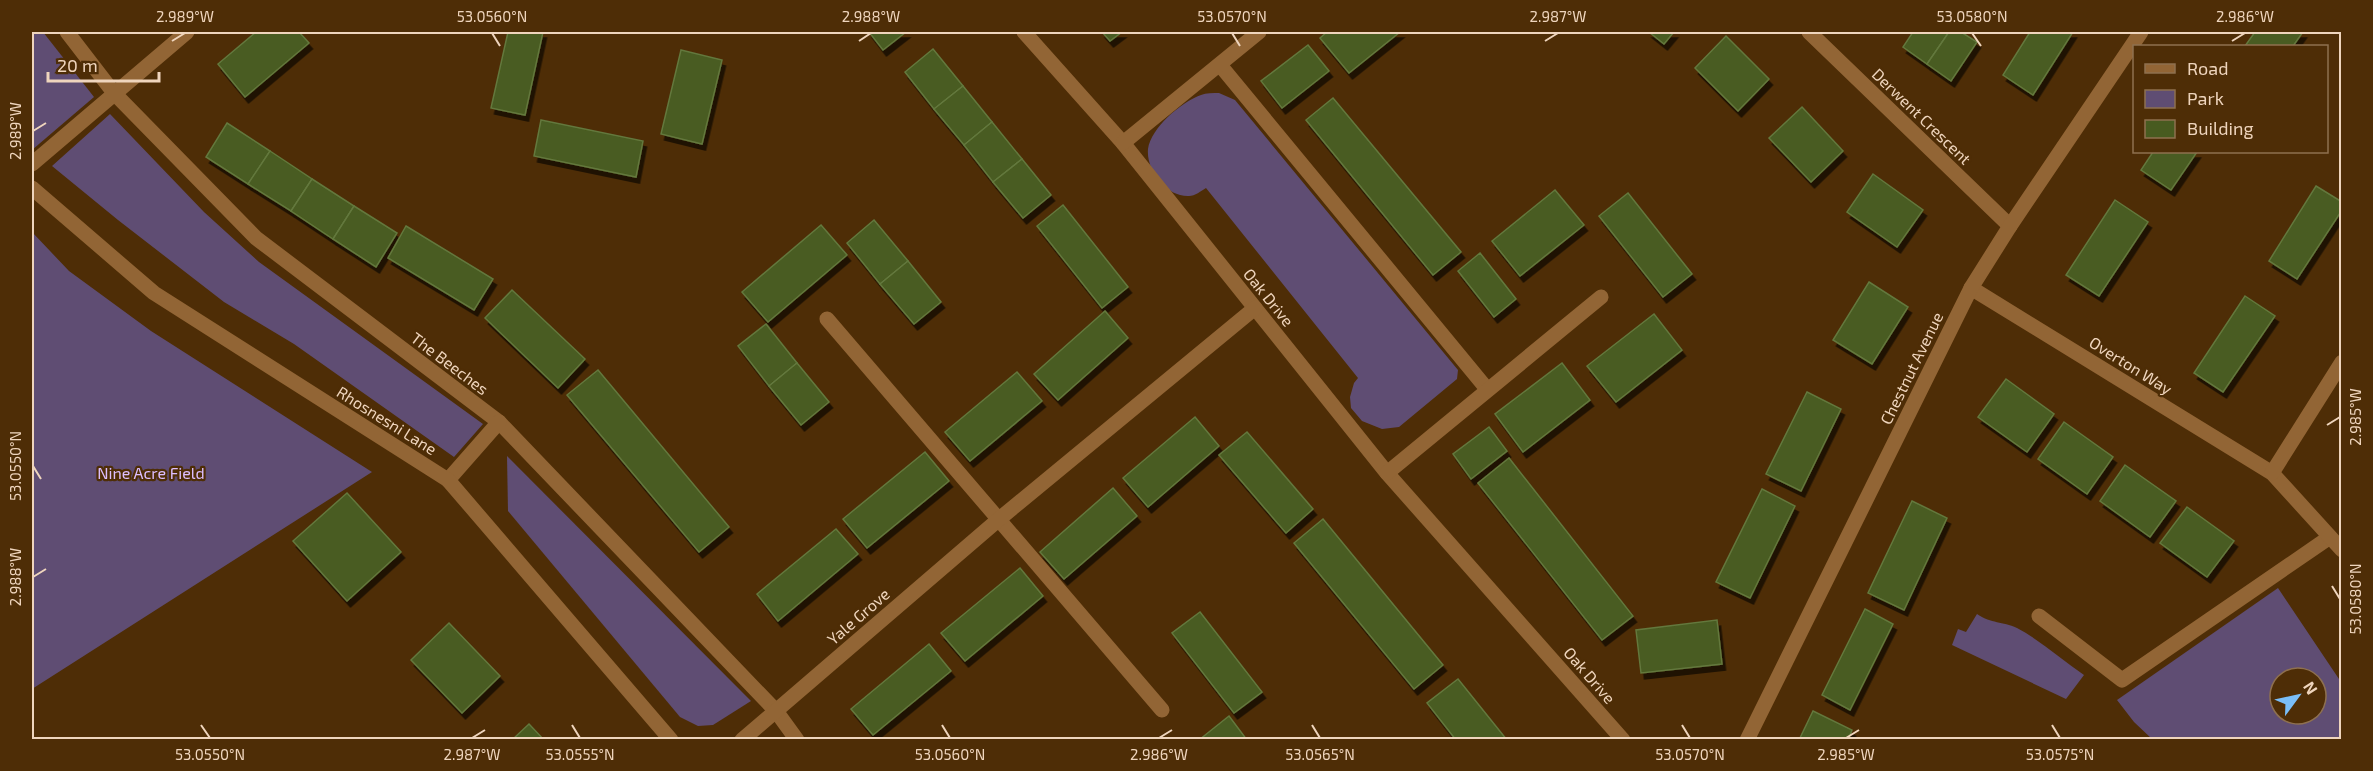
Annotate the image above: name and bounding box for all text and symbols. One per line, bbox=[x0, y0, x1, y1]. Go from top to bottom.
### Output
text: 2.989°W bbox=[156, 7, 214, 25]
text: 53.0560°N bbox=[457, 7, 527, 25]
text: 2.988°W bbox=[842, 7, 900, 25]
text: 53.0570°N bbox=[1197, 7, 1267, 25]
text: 2.987°W bbox=[1530, 7, 1586, 25]
text: 53.0580°N bbox=[1936, 7, 2008, 25]
text: 2.986°W bbox=[2216, 7, 2274, 25]
scale bar bbox=[48, 45, 159, 83]
legend bbox=[2133, 45, 2328, 153]
text: 20 m bbox=[57, 54, 98, 76]
text: Road bbox=[2187, 57, 2228, 79]
street label: Derwent Crescent bbox=[1869, 64, 1975, 168]
text: Park bbox=[2187, 87, 2224, 109]
text: 2.989°W bbox=[6, 102, 24, 160]
text: Building bbox=[2187, 117, 2254, 139]
street label: Oak Drive bbox=[1240, 264, 1298, 330]
street label: Chestnut Avenue bbox=[1876, 309, 1946, 427]
street label: The Beeches bbox=[408, 328, 492, 398]
street label: Overton Way bbox=[2086, 332, 2176, 398]
street label: Rhosnesni Lane bbox=[334, 382, 440, 458]
text: 2.985°W bbox=[2346, 388, 2364, 446]
text: 53.0550°N bbox=[6, 431, 24, 501]
park label: Nine Acre Field bbox=[97, 463, 205, 482]
text: 2.988°W bbox=[6, 548, 24, 606]
text: 53.0580°N bbox=[2346, 563, 2364, 635]
street label: Yale Grove bbox=[823, 584, 893, 648]
street label: Oak Drive bbox=[1560, 643, 1620, 707]
north arrow bbox=[2268, 666, 2328, 726]
text: N bbox=[2300, 678, 2322, 698]
text: 53.0550°N bbox=[175, 745, 245, 763]
text: 2.987°W bbox=[444, 745, 500, 763]
text: 53.0555°N bbox=[545, 745, 615, 763]
text: 53.0560°N bbox=[915, 745, 985, 763]
text: 2.986°W bbox=[1130, 745, 1188, 763]
text: 53.0565°N bbox=[1285, 745, 1355, 763]
text: 53.0570°N bbox=[1655, 745, 1725, 763]
text: 2.985°W bbox=[1817, 745, 1875, 763]
text: 53.0575°N bbox=[2026, 745, 2094, 763]

